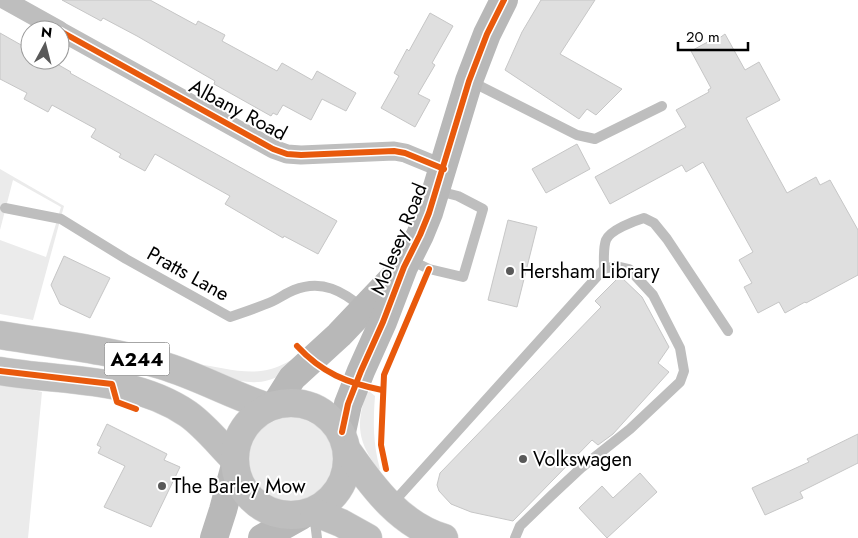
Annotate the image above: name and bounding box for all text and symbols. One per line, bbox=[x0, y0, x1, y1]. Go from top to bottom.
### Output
north arrow bbox=[20, 20, 70, 70]
scale bar bbox=[678, 20, 748, 52]
text: N bbox=[40, 21, 53, 43]
text: 20 m bbox=[686, 26, 720, 48]
street label: Albany Road bbox=[184, 72, 292, 148]
street label: Molesey Road bbox=[363, 179, 435, 299]
street label: Pratts Lane bbox=[142, 239, 234, 309]
place label: Hersham Library bbox=[520, 257, 660, 286]
marker: Hersham Library bbox=[504, 265, 516, 277]
road number: A244 bbox=[104, 342, 170, 376]
place label: Volkswagen bbox=[533, 445, 632, 474]
marker: Volkswagen bbox=[517, 453, 529, 465]
place label: The Barley Mow bbox=[172, 472, 306, 501]
marker: The Barley Mow bbox=[156, 480, 168, 492]

